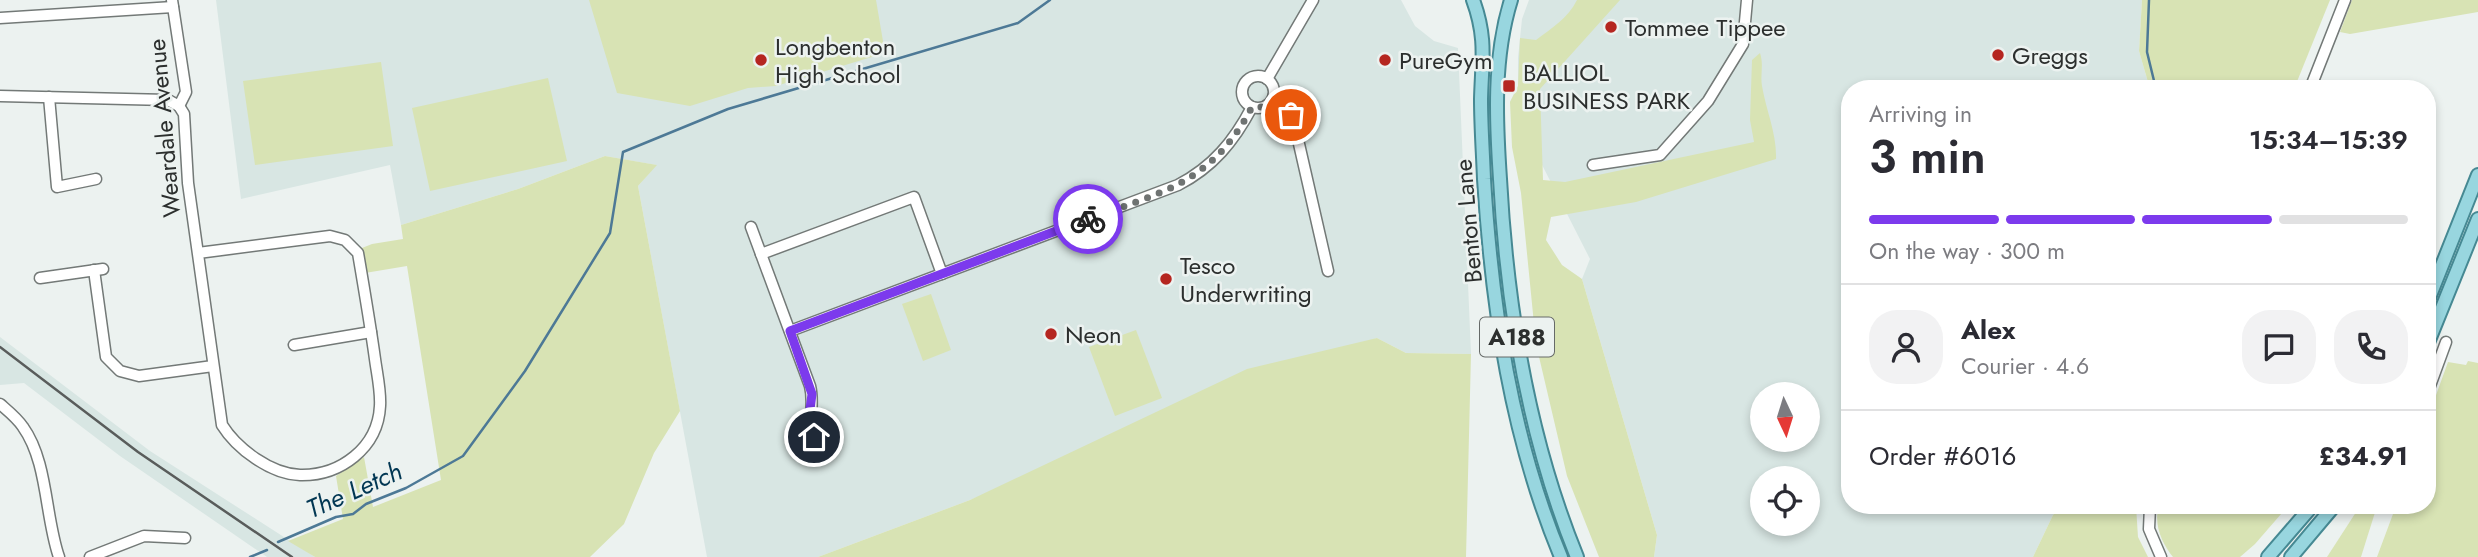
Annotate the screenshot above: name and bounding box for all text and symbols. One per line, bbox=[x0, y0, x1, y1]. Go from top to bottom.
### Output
place label: Tommee Tippee bbox=[1625, 10, 1786, 45]
marker: Tommee Tippee bbox=[1603, 19, 1619, 35]
place label: Longbenton High School bbox=[775, 29, 901, 92]
street label: Weardale Avenue bbox=[139, 37, 189, 219]
place label: Greggs bbox=[2012, 38, 2088, 73]
place label: PureGym bbox=[1399, 43, 1493, 78]
marker: Greggs bbox=[1990, 47, 2006, 63]
marker: Longbenton High School bbox=[753, 52, 769, 68]
marker: PureGym bbox=[1377, 52, 1393, 68]
place label: BALLIOL BUSINESS PARK bbox=[1523, 55, 1691, 118]
marker: BALLIOL BUSINESS PARK bbox=[1501, 78, 1517, 94]
pin bbox=[1261, 85, 1321, 145]
icon: bag bbox=[1272, 96, 1310, 134]
text: Arriving in bbox=[1869, 97, 1972, 131]
text: 15:34–15:39 bbox=[2249, 121, 2408, 159]
text: 3 min bbox=[1869, 124, 1986, 190]
street label: Benton Lane bbox=[1445, 158, 1491, 284]
courier bbox=[1053, 184, 1123, 254]
icon: bike bbox=[1069, 200, 1107, 238]
text: On the way · 300 m bbox=[1869, 234, 2065, 268]
place label: Tesco Underwriting bbox=[1180, 248, 1312, 311]
marker: Tesco Underwriting bbox=[1158, 271, 1174, 287]
button: person bbox=[1869, 310, 1943, 384]
button: chat bbox=[2242, 310, 2316, 384]
button: phone bbox=[2334, 310, 2408, 384]
text: Alex bbox=[1961, 311, 2015, 349]
place label: Neon bbox=[1065, 317, 1122, 352]
road number: A188 bbox=[1480, 318, 1554, 356]
marker: Neon bbox=[1043, 326, 1059, 342]
text: Courier · 4.6 bbox=[1961, 349, 2089, 383]
north arrow bbox=[1750, 382, 1820, 452]
map controls bbox=[1750, 382, 1820, 536]
pin bbox=[784, 407, 844, 467]
icon: home bbox=[795, 418, 833, 456]
text: Order #6016 bbox=[1869, 437, 2016, 475]
text: £34.91 bbox=[2319, 437, 2408, 475]
water label: The Letch bbox=[300, 452, 408, 528]
button: locate bbox=[1750, 466, 1820, 536]

